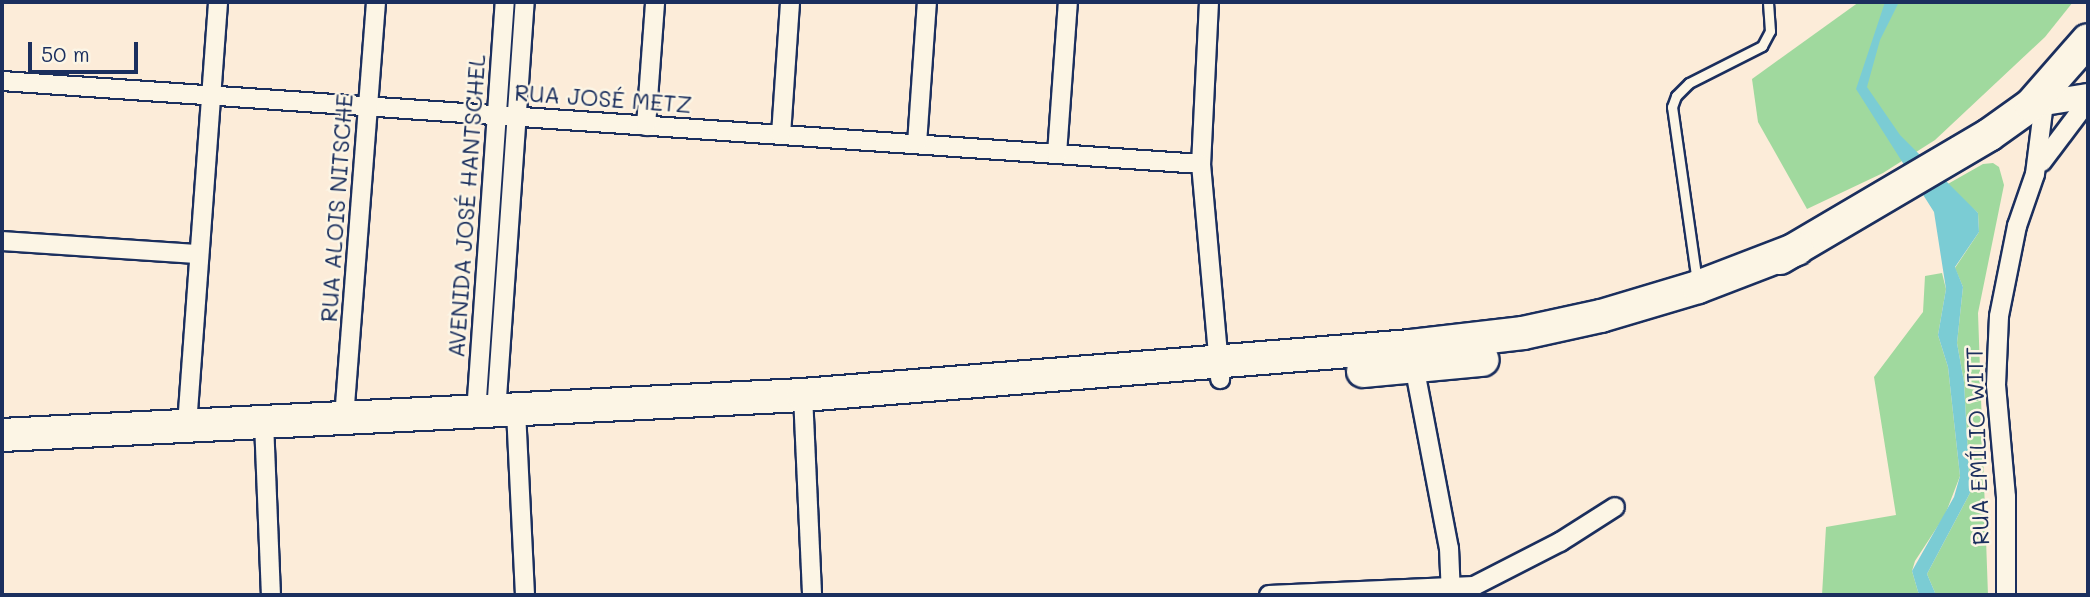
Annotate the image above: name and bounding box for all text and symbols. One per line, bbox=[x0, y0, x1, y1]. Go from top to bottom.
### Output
scale bar bbox=[32, 28, 142, 72]
text: 50 m bbox=[41, 40, 90, 67]
street label: AVENIDA JOSÉ HANTSCHEL bbox=[442, 53, 490, 359]
street label: RUA JOSÉ METZ bbox=[514, 78, 692, 118]
street label: RUA ALOIS NITSCHE bbox=[314, 93, 358, 323]
street label: RUA EMÍLIO WITT bbox=[1960, 346, 1994, 546]

